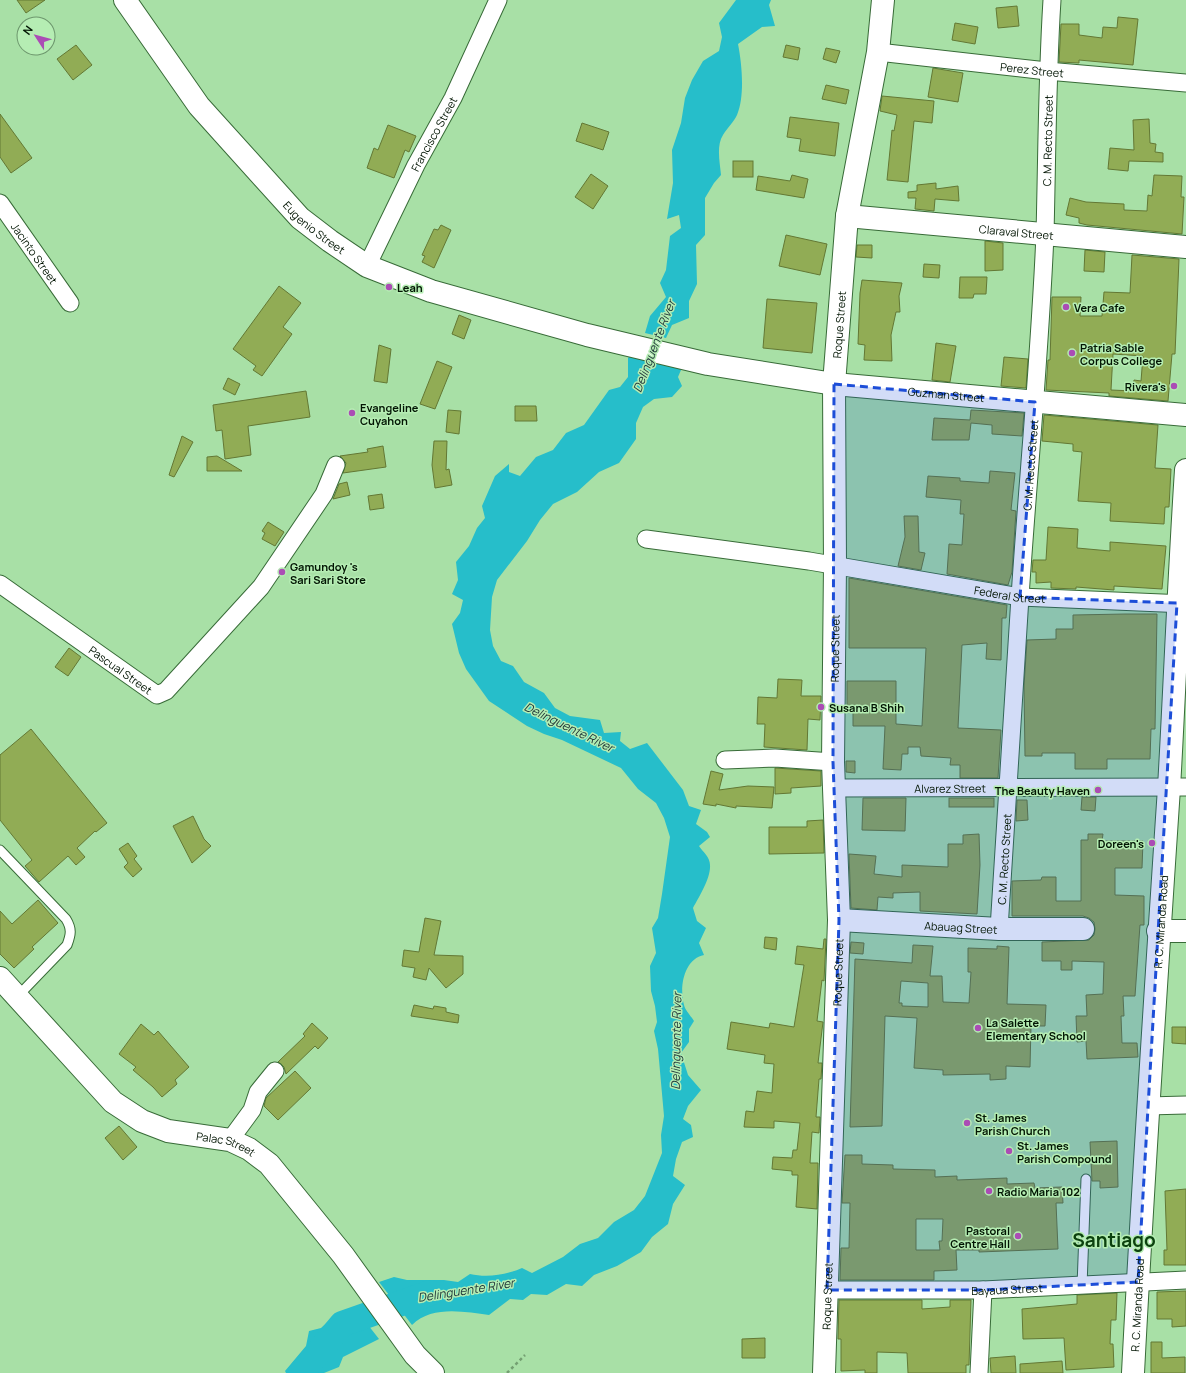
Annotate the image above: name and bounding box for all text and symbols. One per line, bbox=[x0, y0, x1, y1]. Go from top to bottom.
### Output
north arrow bbox=[16, 16, 56, 56]
text: N bbox=[19, 22, 36, 37]
street label: Perez Street bbox=[1000, 58, 1064, 80]
street label: Francisco Street bbox=[407, 94, 460, 174]
street label: C. M. Recto Street bbox=[1039, 95, 1055, 186]
street label: Eugenio Street bbox=[280, 197, 348, 257]
street label: Jacinto Street bbox=[8, 219, 62, 287]
street label: Claraval Street bbox=[978, 221, 1054, 242]
place label: Leah bbox=[397, 280, 423, 295]
marker: Leah bbox=[384, 282, 394, 292]
street label: Roque Street bbox=[829, 290, 849, 359]
water label: Delinguente River bbox=[629, 296, 680, 395]
place label: Vera Cafe bbox=[1074, 300, 1125, 315]
marker: Vera Cafe bbox=[1061, 302, 1071, 312]
place label: Patria Sable Corpus College bbox=[1080, 340, 1163, 368]
marker: Patria Sable Corpus College bbox=[1067, 348, 1077, 358]
place label: Rivera's bbox=[1125, 379, 1166, 394]
marker: Rivera's bbox=[1169, 381, 1179, 391]
street label: Guzman Street bbox=[907, 383, 985, 405]
place label: Evangeline Cuyahon bbox=[360, 400, 419, 428]
marker: Evangeline Cuyahon bbox=[347, 408, 357, 418]
street label: C. M. Recto Street bbox=[1019, 419, 1041, 511]
place label: Gamundoy 's Sari Sari Store bbox=[290, 559, 366, 587]
marker: Gamundoy 's Sari Sari Store bbox=[277, 567, 287, 577]
street label: Federal Street bbox=[973, 582, 1046, 606]
street label: Roque Street bbox=[826, 615, 842, 682]
street label: Pascual Street bbox=[86, 642, 155, 697]
water label: Delinguente River bbox=[521, 698, 618, 757]
place label: Susana B Shih bbox=[829, 700, 904, 715]
marker: Susana B Shih bbox=[816, 702, 826, 712]
street label: Alvarez Street bbox=[914, 780, 986, 795]
place label: The Beauty Haven bbox=[995, 783, 1090, 798]
marker: The Beauty Haven bbox=[1093, 785, 1103, 795]
street label: C. M. Recto Street bbox=[993, 813, 1014, 905]
place label: Doreen's bbox=[1098, 836, 1144, 851]
marker: Doreen's bbox=[1147, 838, 1157, 848]
street label: R. C. Miranda Road bbox=[1150, 875, 1171, 969]
street label: Abauag Street bbox=[924, 917, 998, 936]
street label: Roque Street bbox=[829, 938, 846, 1006]
water label: Delinguente River bbox=[667, 990, 685, 1090]
place label: La Salette Elementary School bbox=[986, 1015, 1086, 1043]
marker: La Salette Elementary School bbox=[973, 1023, 983, 1033]
place label: St. James Parish Church bbox=[975, 1110, 1050, 1138]
marker: St. James Parish Church bbox=[962, 1118, 972, 1128]
street label: Palac Street bbox=[195, 1128, 259, 1159]
place label: St. James Parish Compound bbox=[1017, 1138, 1112, 1166]
marker: St. James Parish Compound bbox=[1004, 1146, 1014, 1156]
place label: Radio Maria 102 bbox=[997, 1184, 1080, 1199]
marker: Radio Maria 102 bbox=[984, 1186, 994, 1196]
place label: Pastoral Centre Hall bbox=[950, 1223, 1010, 1251]
district label: Santiago bbox=[1072, 1227, 1156, 1253]
marker: Pastoral Centre Hall bbox=[1013, 1231, 1023, 1241]
street label: R. C. Miranda Road bbox=[1127, 1258, 1147, 1352]
street label: Roque Street bbox=[818, 1262, 835, 1330]
water label: Delinguente River bbox=[416, 1274, 517, 1306]
street label: Bayaua Street bbox=[971, 1280, 1043, 1298]

